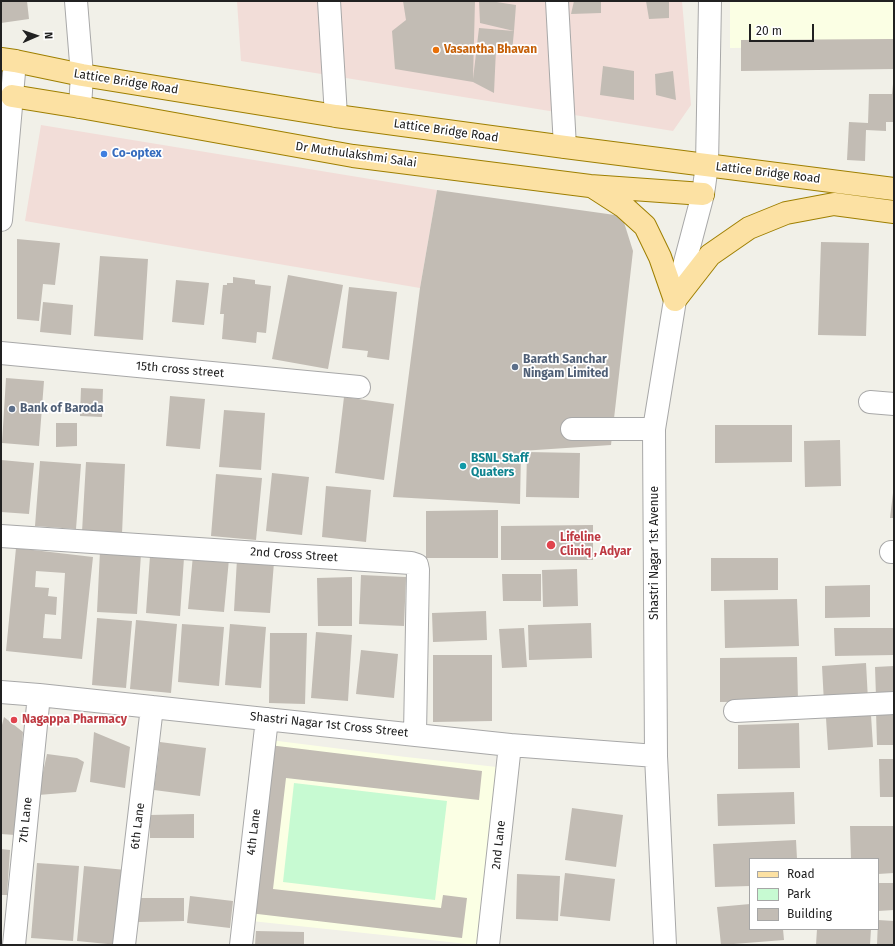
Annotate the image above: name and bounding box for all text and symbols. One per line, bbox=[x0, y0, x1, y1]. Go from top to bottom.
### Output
north arrow bbox=[16, 16, 56, 56]
scale bar bbox=[751, 16, 816, 42]
text: 20 m bbox=[756, 24, 782, 38]
text: N bbox=[42, 32, 55, 39]
place label: Vasantha Bhavan bbox=[444, 43, 537, 57]
marker: Vasantha Bhavan bbox=[431, 45, 441, 55]
street label: Lattice Bridge Road bbox=[73, 67, 179, 97]
street label: Lattice Bridge Road bbox=[393, 117, 499, 145]
street label: Dr Muthulakshmi Salai bbox=[295, 139, 417, 171]
place label: Co-optex bbox=[112, 147, 162, 161]
marker: Co-optex bbox=[99, 149, 109, 159]
street label: Lattice Bridge Road bbox=[715, 159, 821, 187]
place label: Barath Sanchar Ningam Limited bbox=[523, 353, 608, 381]
street label: 15th cross street bbox=[135, 359, 225, 381]
marker: Barath Sanchar Ningam Limited bbox=[510, 362, 520, 372]
place label: Bank of Baroda bbox=[20, 402, 104, 416]
marker: Bank of Baroda bbox=[7, 404, 17, 414]
place label: BSNL Staff Quaters bbox=[471, 452, 528, 480]
marker: BSNL Staff Quaters bbox=[458, 461, 468, 471]
street label: Shastri Nagar 1st Avenue bbox=[648, 486, 662, 620]
place label: Lifeline Cliniq , Adyar bbox=[560, 531, 631, 559]
marker: Lifeline Cliniq , Adyar bbox=[545, 539, 557, 551]
street label: 2nd Cross Street bbox=[250, 545, 338, 565]
street label: Shastri Nagar 1st Cross Street bbox=[249, 710, 409, 740]
place label: Nagappa Pharmacy bbox=[22, 713, 127, 727]
marker: Nagappa Pharmacy bbox=[9, 715, 19, 725]
street label: 7th Lane bbox=[16, 796, 36, 844]
street label: 6th Lane bbox=[128, 802, 148, 850]
street label: 4th Lane bbox=[244, 808, 264, 856]
street label: 2nd Lane bbox=[489, 820, 509, 870]
legend bbox=[749, 858, 879, 930]
text: Road bbox=[787, 867, 815, 881]
text: Park bbox=[787, 887, 811, 901]
text: Building bbox=[787, 907, 832, 921]

